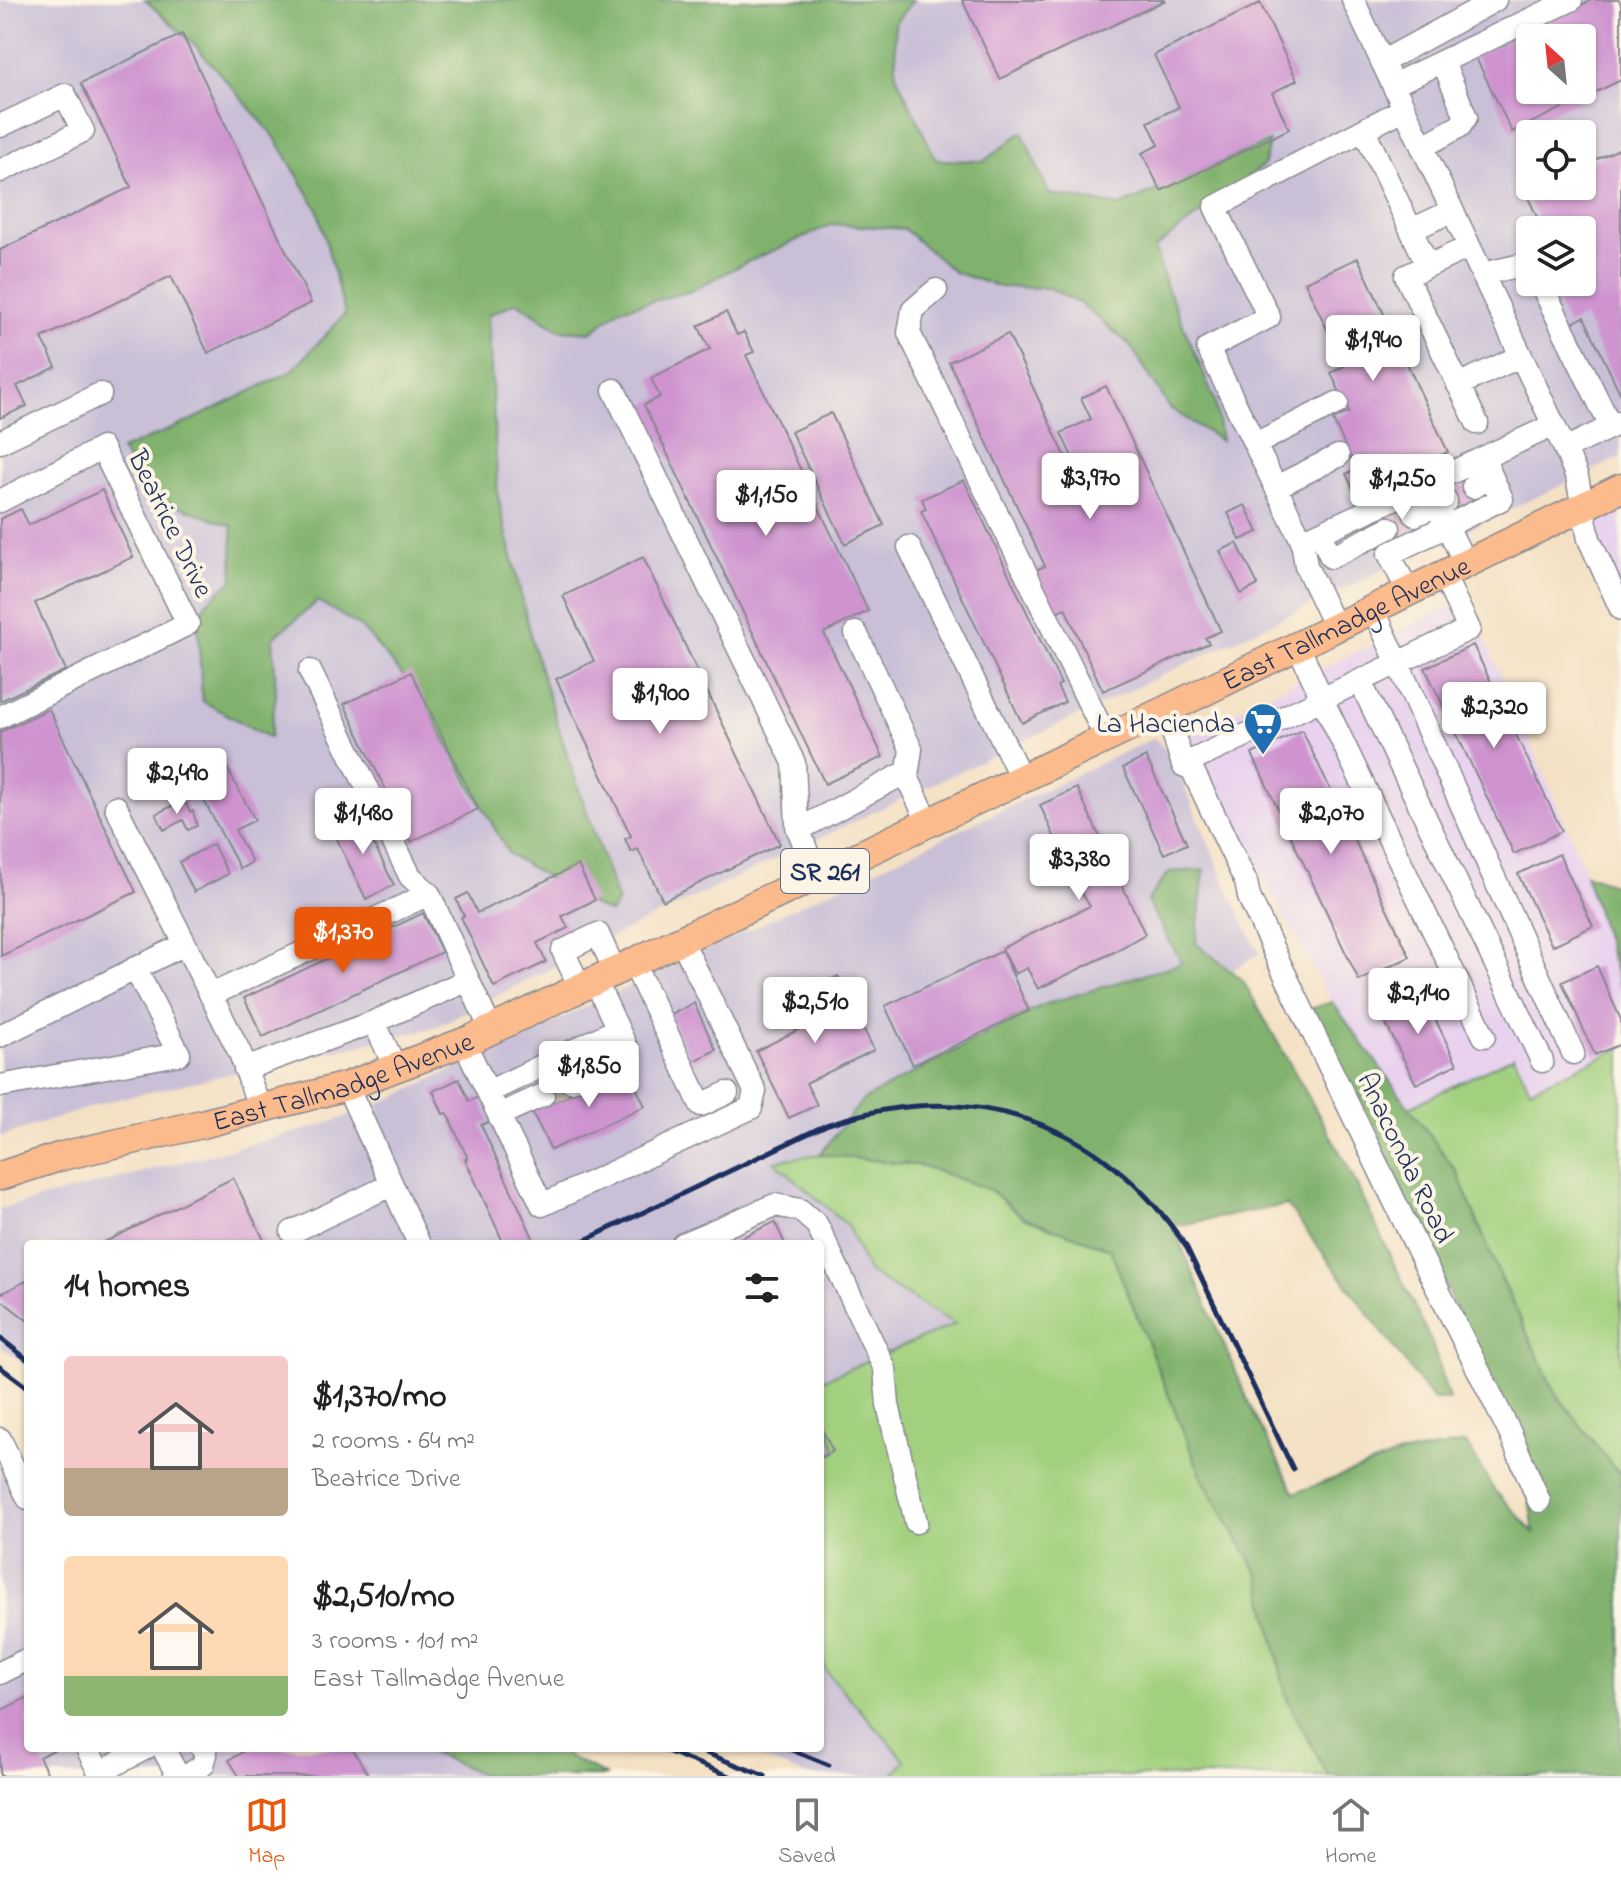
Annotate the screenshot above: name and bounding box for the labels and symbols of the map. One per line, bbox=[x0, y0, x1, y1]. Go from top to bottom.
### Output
north arrow bbox=[1516, 24, 1596, 104]
pin: $1,940 bbox=[1308, 315, 1438, 383]
street label: Beatrice Drive bbox=[115, 443, 223, 606]
pin: $3,970 bbox=[1025, 453, 1155, 521]
pin: $1,250 bbox=[1337, 454, 1467, 522]
pin: $1,150 bbox=[701, 470, 831, 538]
street label: East Tallmadge Avenue bbox=[1216, 547, 1479, 704]
pin: $1,900 bbox=[595, 668, 725, 736]
pin: $2,320 bbox=[1429, 682, 1559, 750]
supermarket icon: La Hacienda bbox=[1242, 701, 1284, 756]
place label: La Hacienda bbox=[1096, 705, 1235, 746]
pin: $2,490 bbox=[112, 748, 242, 816]
pin: $1,480 bbox=[298, 788, 428, 856]
pin: $2,070 bbox=[1266, 788, 1396, 856]
pin: $3,380 bbox=[1014, 834, 1144, 902]
road number: SR 261 bbox=[781, 849, 869, 893]
pin: $1,370 bbox=[278, 907, 408, 975]
pin: $2,140 bbox=[1353, 968, 1483, 1036]
pin: $2,510 bbox=[750, 977, 880, 1045]
street label: East Tallmadge Avenue bbox=[209, 1023, 481, 1144]
pin: $1,850 bbox=[524, 1041, 654, 1109]
street label: Anaconda Road bbox=[1345, 1066, 1463, 1251]

